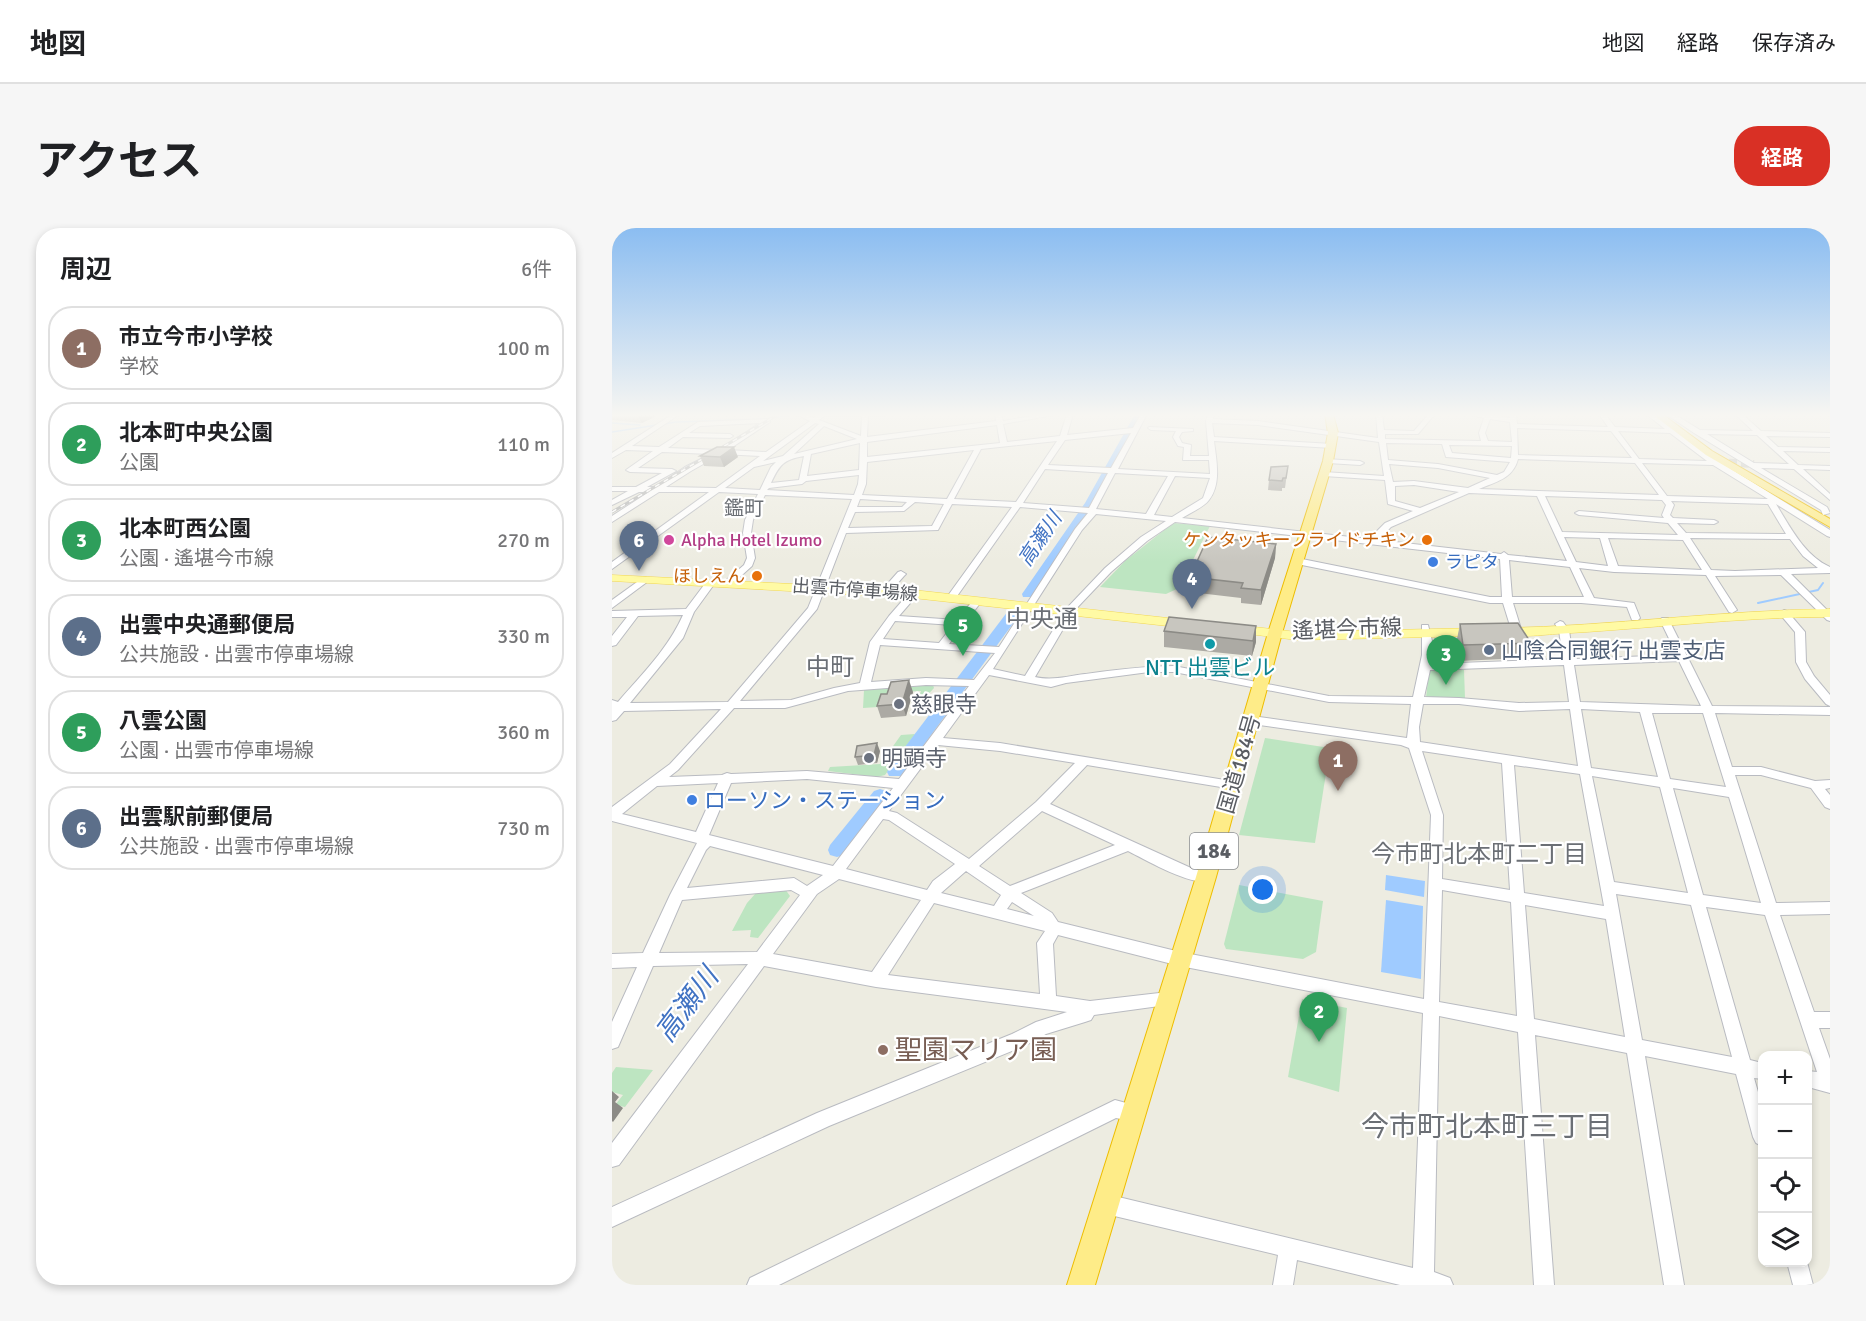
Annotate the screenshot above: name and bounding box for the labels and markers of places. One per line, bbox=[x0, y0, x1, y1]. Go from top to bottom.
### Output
pin: 6 bbox=[620, 522, 658, 571]
place label: Alpha Hotel Izumo bbox=[681, 529, 822, 551]
place label: ケンタッキーフライドチキン bbox=[1183, 529, 1415, 551]
marker: Alpha Hotel Izumo bbox=[662, 533, 676, 547]
marker: ケンタッキーフライドチキン bbox=[1420, 533, 1434, 547]
place label: ラピタ bbox=[1445, 551, 1499, 573]
marker: ラピタ bbox=[1426, 555, 1440, 569]
pin: 4 bbox=[1172, 560, 1212, 609]
place label: ほしえん bbox=[673, 565, 745, 587]
marker: ほしえん bbox=[750, 569, 764, 583]
pin: 5 bbox=[944, 606, 982, 656]
pin: 3 bbox=[1426, 636, 1466, 685]
marker: NTT 出雲ビル bbox=[1203, 637, 1217, 651]
place label: 山陰合同銀行 出雲支店 bbox=[1501, 637, 1726, 664]
marker: 山陰合同銀行 出雲支店 bbox=[1482, 643, 1496, 657]
place label: NTT 出雲ビル bbox=[1145, 654, 1275, 681]
place label: 慈眼寺 bbox=[911, 691, 977, 718]
marker: 慈眼寺 bbox=[892, 697, 906, 711]
pin: 1 bbox=[1318, 742, 1358, 791]
place label: 明顕寺 bbox=[881, 745, 947, 772]
marker: 明顕寺 bbox=[862, 751, 876, 765]
place label: ローソン・ステーション bbox=[704, 787, 946, 814]
marker: ローソン・ステーション bbox=[685, 793, 699, 807]
pin: 2 bbox=[1300, 992, 1338, 1042]
place label: 聖園マリア園 bbox=[895, 1034, 1057, 1067]
marker: 聖園マリア園 bbox=[876, 1043, 890, 1057]

